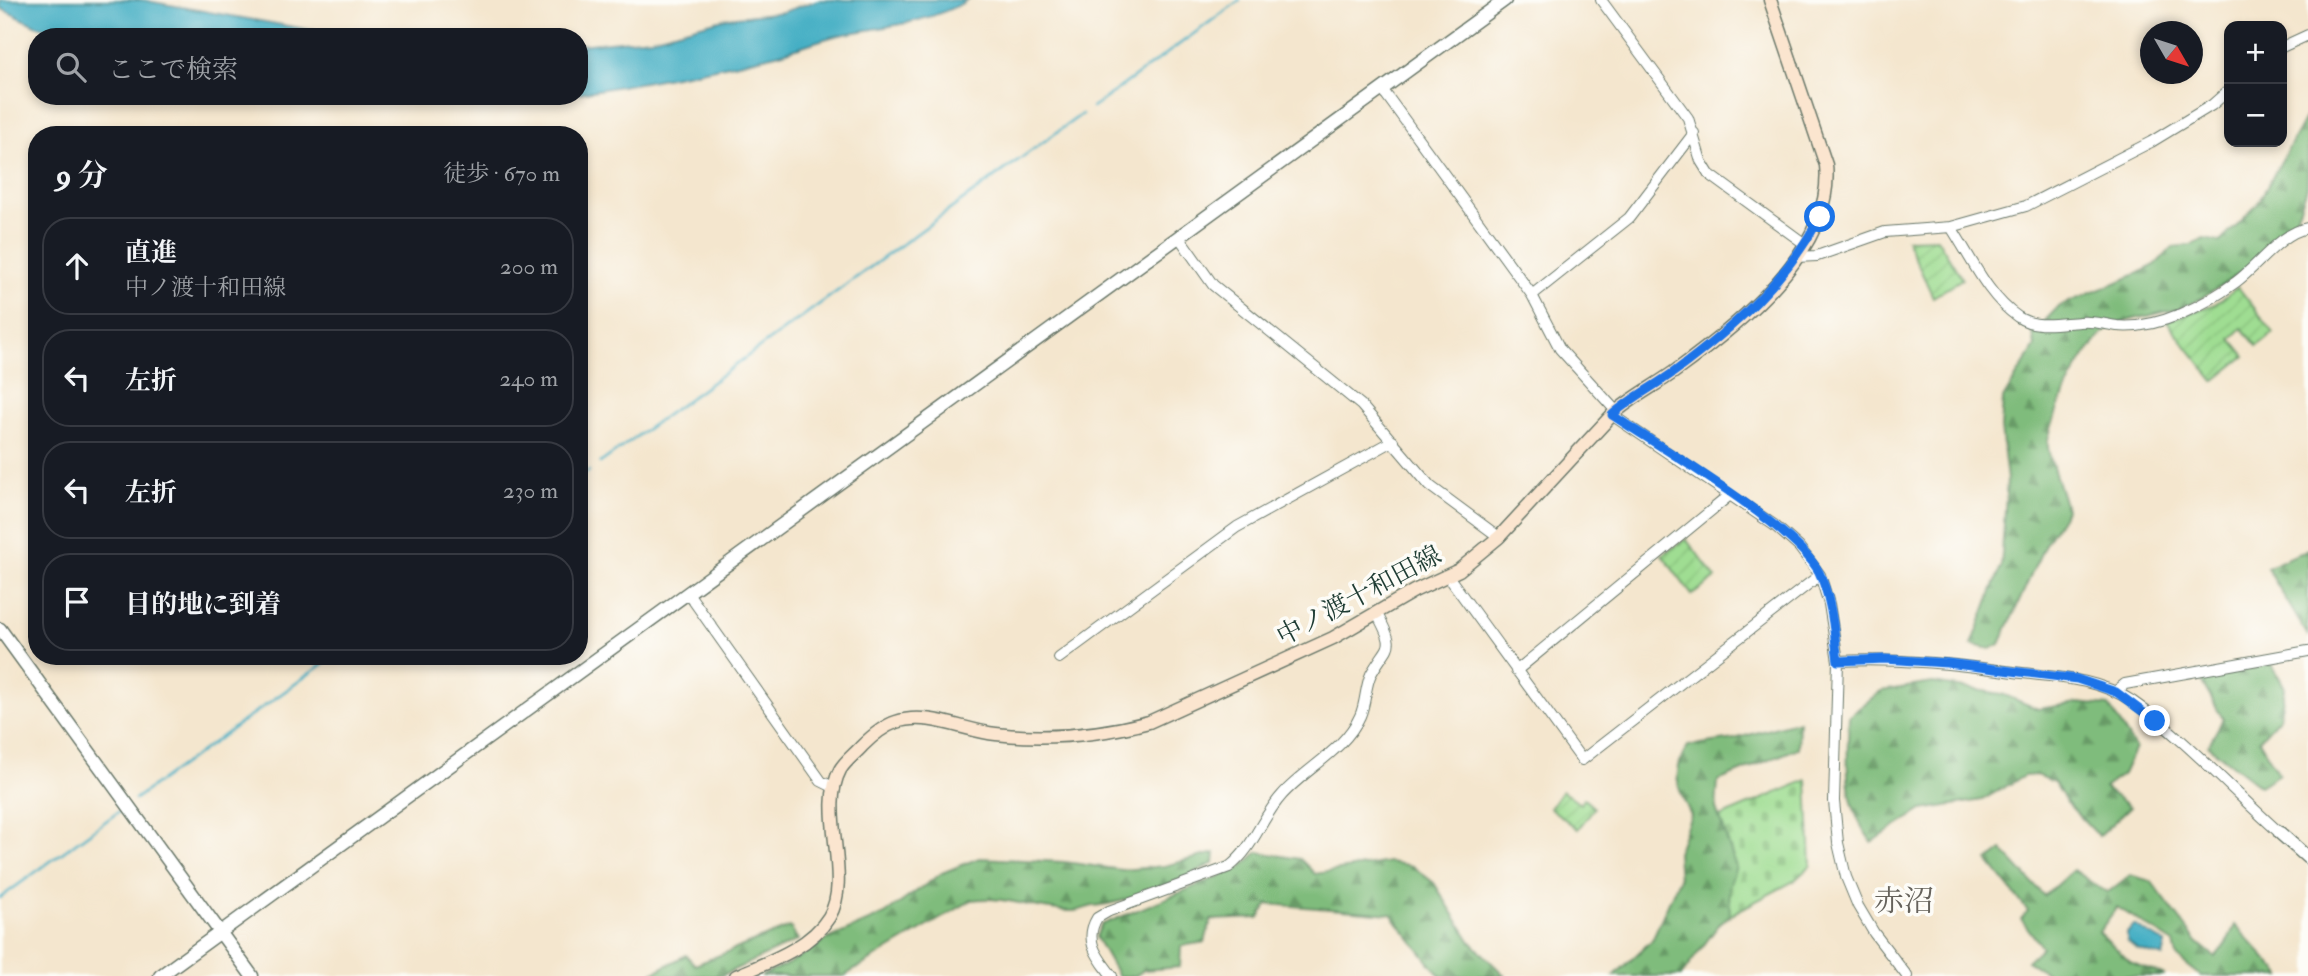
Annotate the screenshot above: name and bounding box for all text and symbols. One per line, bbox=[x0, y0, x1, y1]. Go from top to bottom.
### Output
north arrow bbox=[2140, 21, 2203, 84]
map controls bbox=[2224, 21, 2287, 147]
button: + bbox=[2224, 21, 2287, 84]
search box bbox=[28, 28, 588, 105]
icon: search bbox=[52, 48, 90, 86]
text: ここで検索 bbox=[108, 54, 238, 86]
button: − bbox=[2224, 84, 2287, 147]
text: 9 分 bbox=[56, 157, 108, 194]
text: 徒歩 · 670 m bbox=[443, 159, 560, 188]
route start bbox=[1804, 201, 1835, 232]
text: 直進 bbox=[125, 237, 177, 269]
icon: ahead bbox=[58, 247, 96, 285]
text: 200 m bbox=[500, 252, 558, 281]
text: 中ノ渡十和田線 bbox=[125, 273, 286, 302]
icon: left bbox=[58, 359, 96, 397]
text: 240 m bbox=[499, 364, 558, 393]
text: 左折 bbox=[125, 365, 177, 397]
icon: left bbox=[58, 471, 96, 509]
text: 230 m bbox=[503, 476, 558, 505]
text: 左折 bbox=[125, 477, 177, 509]
street label: 中ノ渡十和田線 bbox=[1271, 539, 1447, 653]
icon: arrive bbox=[58, 583, 96, 621]
text: 目的地に到着 bbox=[125, 589, 281, 621]
route end bbox=[2139, 705, 2170, 736]
district label: 赤沼 bbox=[1874, 883, 1934, 920]

